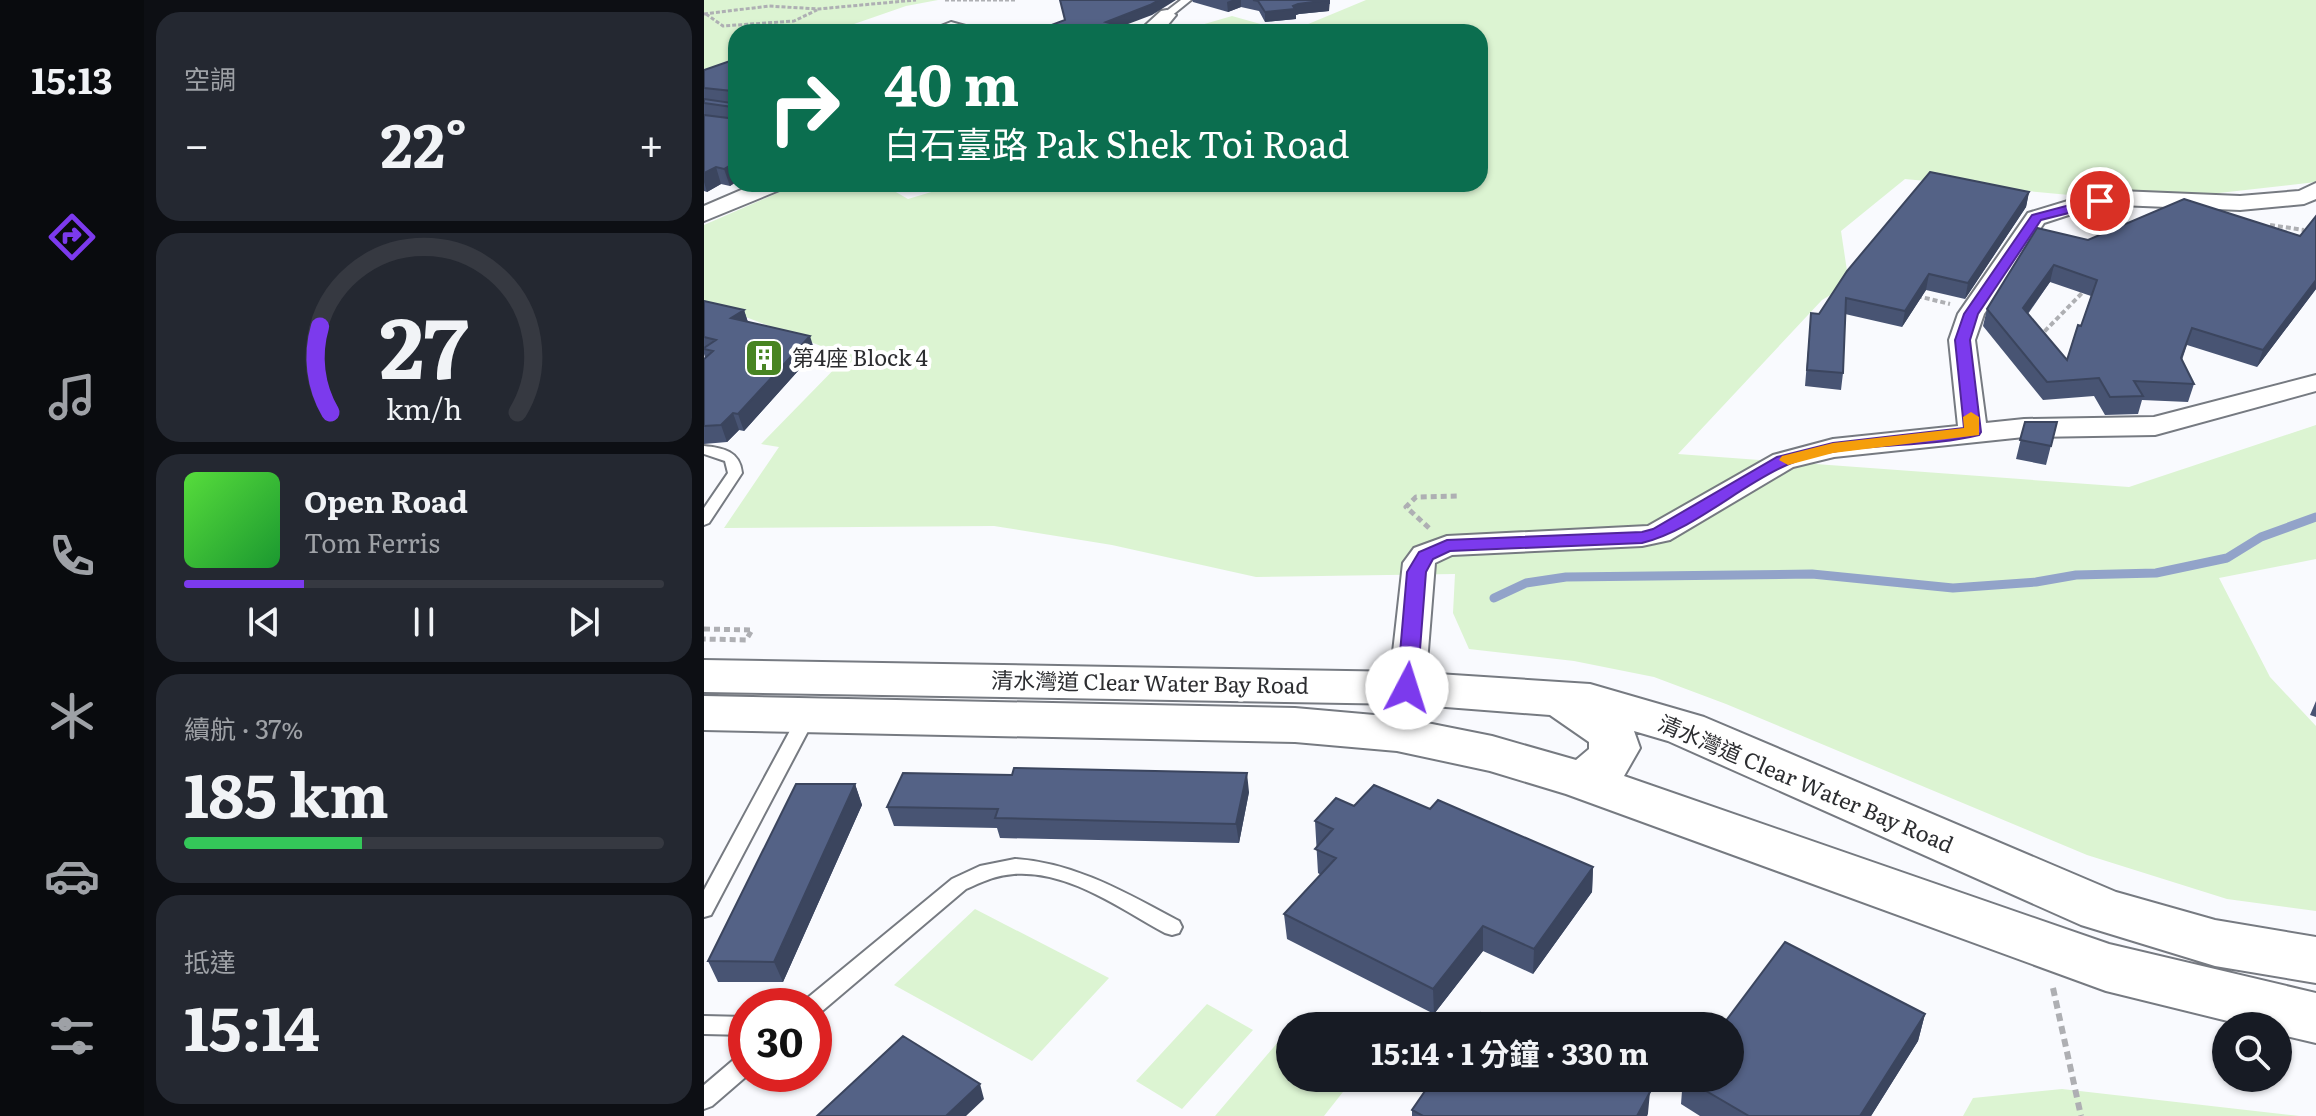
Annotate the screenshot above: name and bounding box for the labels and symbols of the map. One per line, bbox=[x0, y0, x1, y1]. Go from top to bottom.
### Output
pin bbox=[2066, 167, 2134, 235]
building icon: 第4座 Block 4 bbox=[743, 337, 785, 379]
place label: 第4座 Block 4 bbox=[792, 340, 928, 373]
position arrow bbox=[1365, 646, 1449, 730]
street label: 清水灣道 Clear Water Bay Road bbox=[991, 662, 1309, 701]
street label: 清水灣道 Clear Water Bay Road bbox=[1654, 705, 1959, 860]
speed limit sign: 30 bbox=[728, 988, 832, 1092]

